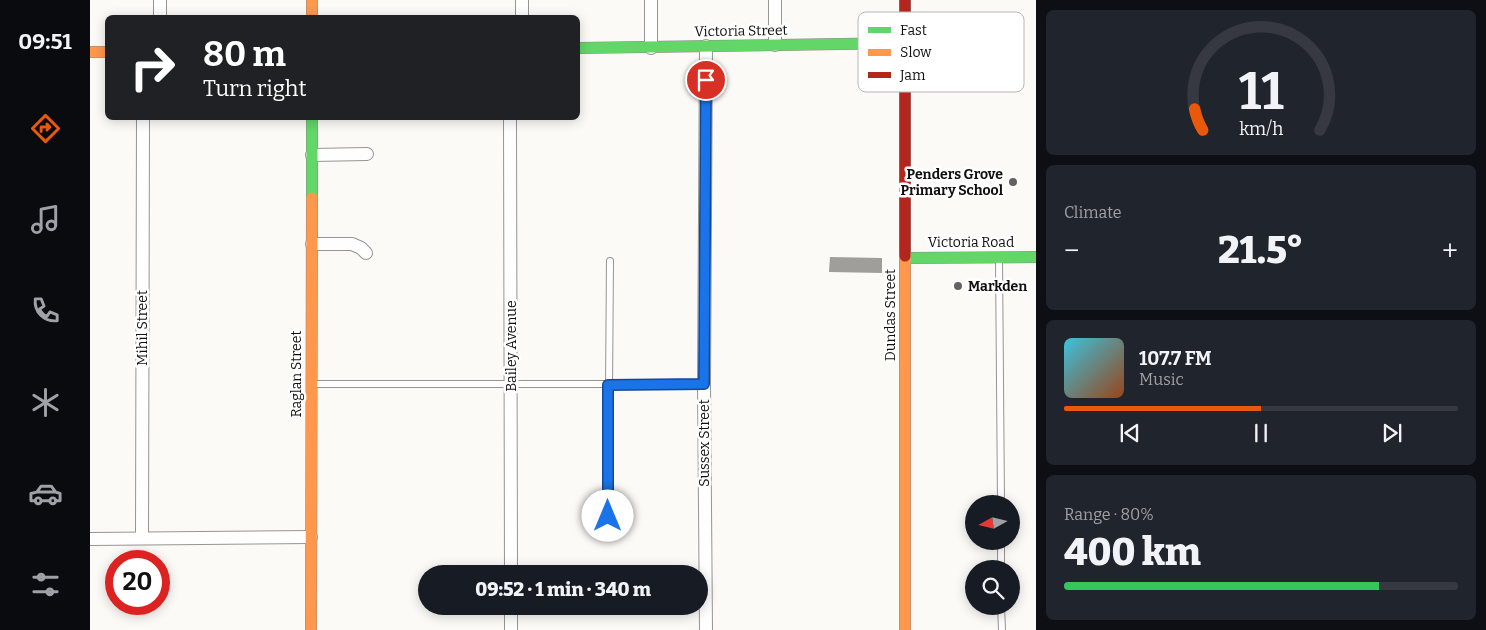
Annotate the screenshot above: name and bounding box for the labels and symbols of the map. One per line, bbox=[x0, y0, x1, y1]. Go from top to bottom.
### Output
legend bbox=[858, 12, 1024, 92]
street label: Victoria Street bbox=[694, 22, 788, 40]
text: Fast bbox=[900, 22, 927, 39]
text: Slow bbox=[900, 44, 932, 61]
pin bbox=[685, 59, 727, 101]
text: Jam bbox=[899, 67, 926, 84]
place label: Penders Grove Primary School bbox=[900, 166, 1004, 199]
marker: Penders Grove Primary School bbox=[1007, 176, 1019, 188]
street label: Victoria Road bbox=[928, 234, 1014, 251]
street label: Dundas Street bbox=[882, 269, 899, 361]
place label: Markden bbox=[968, 278, 1027, 295]
marker: Markden bbox=[952, 280, 964, 292]
street label: Mihil Street bbox=[134, 290, 151, 366]
street label: Bailey Avenue bbox=[503, 300, 520, 392]
street label: Raglan Street bbox=[288, 331, 305, 417]
street label: Sussex Street bbox=[696, 399, 713, 487]
position arrow bbox=[581, 489, 633, 541]
north arrow bbox=[965, 495, 1020, 550]
speed limit sign: 20 bbox=[105, 550, 170, 615]

